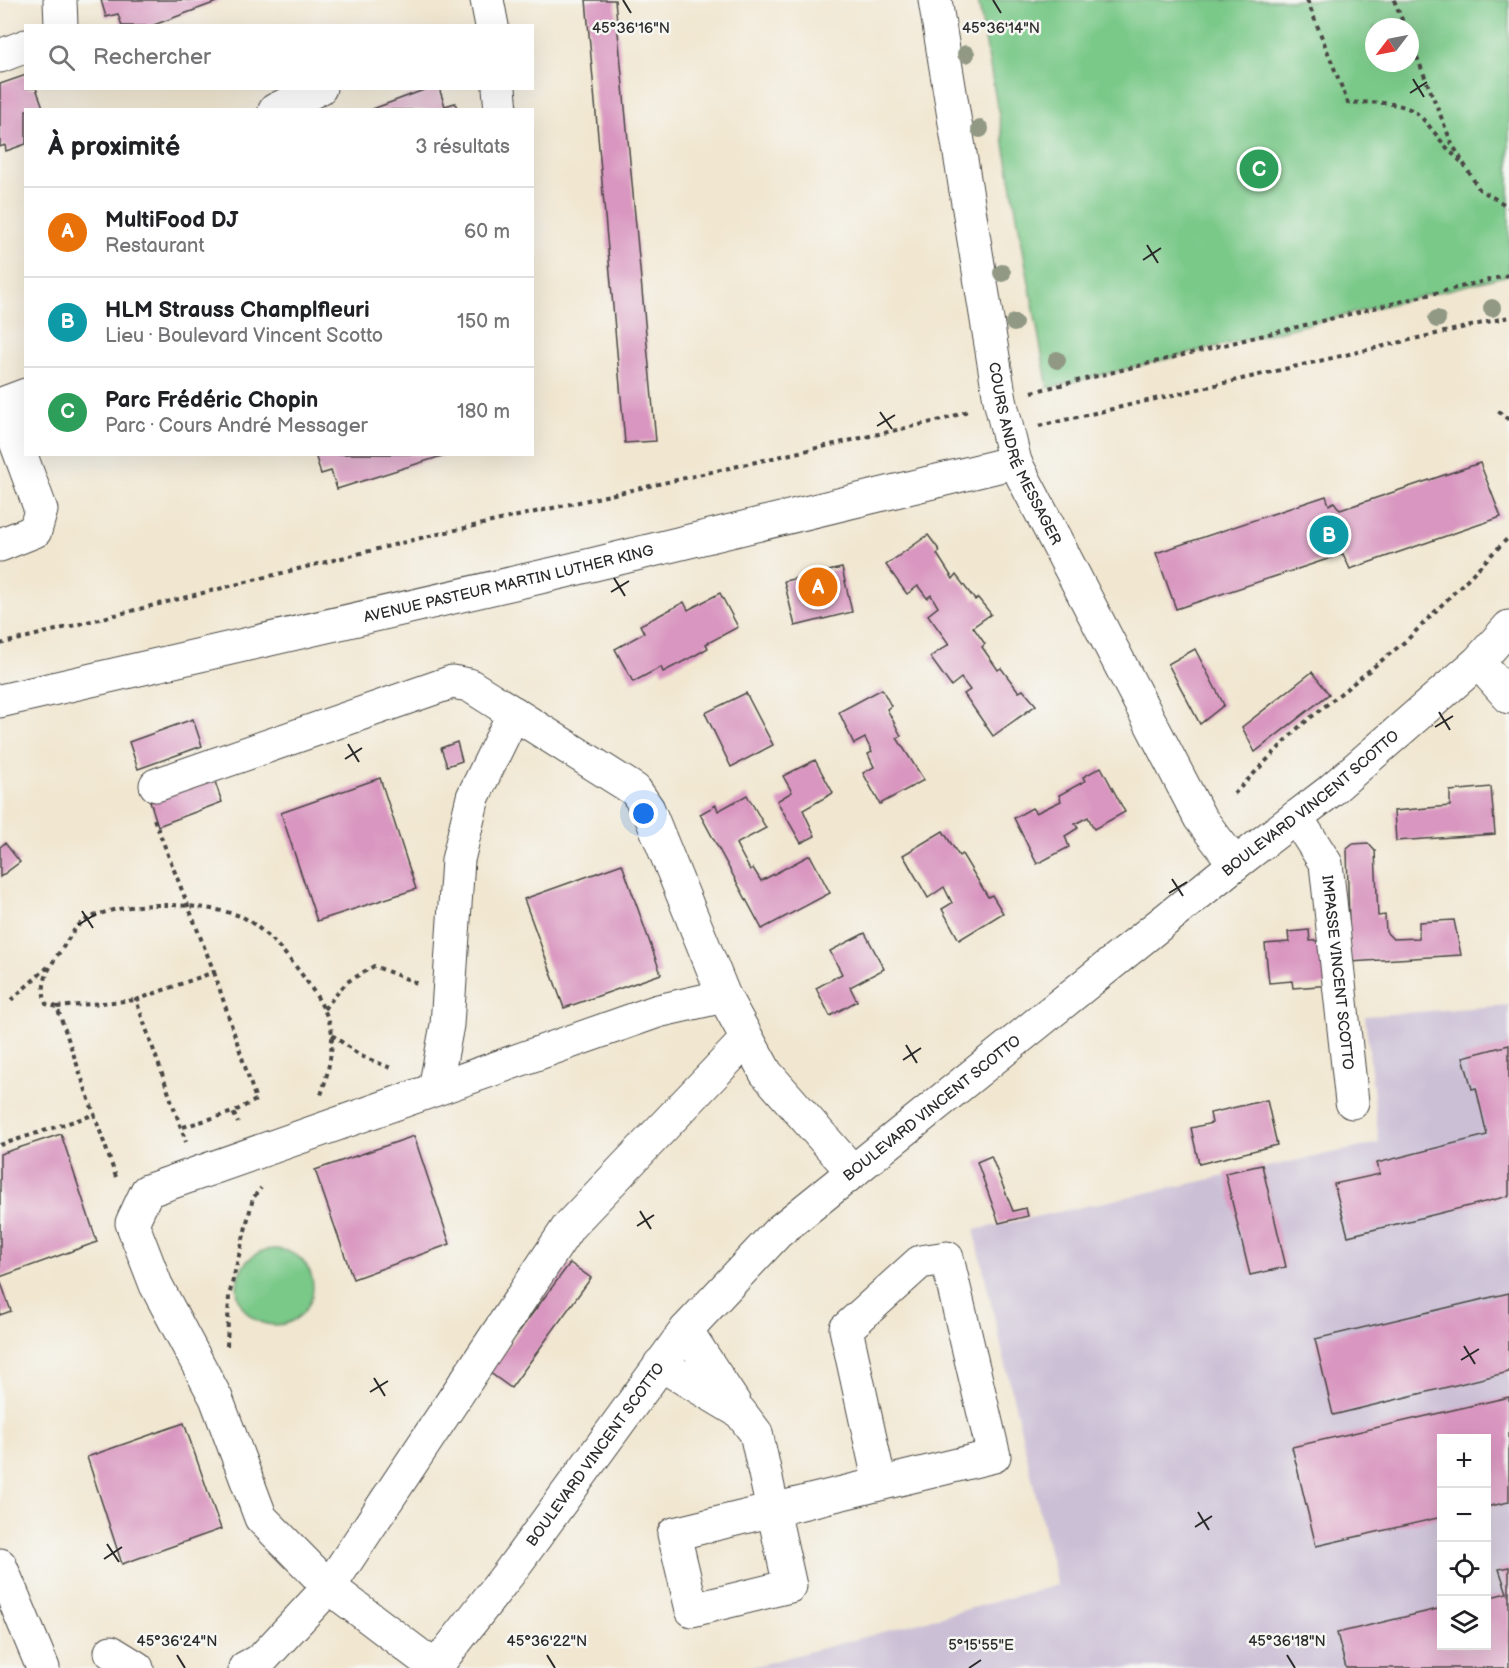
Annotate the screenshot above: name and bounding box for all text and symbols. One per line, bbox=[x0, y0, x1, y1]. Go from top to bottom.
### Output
north arrow bbox=[1365, 18, 1419, 72]
text: 45°36'16"N bbox=[592, 19, 670, 38]
text: 45°36'14"N bbox=[962, 19, 1040, 38]
search box bbox=[24, 24, 534, 90]
icon: search bbox=[45, 41, 78, 74]
text: Rechercher bbox=[93, 44, 211, 71]
text: À proximité bbox=[48, 132, 180, 163]
text: 3 résultats bbox=[415, 135, 510, 159]
pin: C bbox=[1240, 146, 1278, 192]
text: MultiFood DJ bbox=[105, 207, 238, 234]
text: A bbox=[61, 220, 74, 244]
text: 60 m bbox=[464, 220, 510, 244]
text: Restaurant bbox=[105, 234, 205, 258]
text: HLM Strauss Champlfleuri bbox=[105, 297, 370, 324]
text: B bbox=[60, 310, 75, 334]
text: 150 m bbox=[457, 310, 510, 334]
text: Lieu · Boulevard Vincent Scotto bbox=[105, 324, 383, 348]
street label: COURS ANDRÉ MESSAGER bbox=[984, 361, 1066, 548]
text: Parc Frédéric Chopin bbox=[105, 387, 318, 414]
text: C bbox=[60, 400, 75, 424]
text: 180 m bbox=[457, 400, 510, 424]
text: Parc · Cours André Messager bbox=[105, 414, 368, 438]
pin: B bbox=[1310, 512, 1348, 558]
street label: AVENUE PASTEUR MARTIN LUTHER KING bbox=[362, 541, 656, 627]
pin: A bbox=[798, 564, 838, 610]
street label: BOULEVARD VINCENT SCOTTO bbox=[1218, 726, 1403, 880]
your location bbox=[629, 799, 658, 828]
street label: IMPASSE VINCENT SCOTTO bbox=[1318, 874, 1358, 1071]
street label: BOULEVARD VINCENT SCOTTO bbox=[839, 1031, 1024, 1185]
street label: BOULEVARD VINCENT SCOTTO bbox=[522, 1359, 668, 1550]
map controls bbox=[1437, 1434, 1491, 1650]
button: + bbox=[1437, 1434, 1491, 1488]
button: − bbox=[1437, 1488, 1491, 1542]
button: locate bbox=[1437, 1542, 1491, 1596]
button: layers bbox=[1437, 1596, 1491, 1650]
text: 45°36'24"N bbox=[137, 1632, 217, 1651]
text: 45°36'22"N bbox=[507, 1632, 587, 1651]
text: 45°36'18"N bbox=[1248, 1632, 1326, 1651]
text: 5°15'55"E bbox=[948, 1636, 1014, 1655]

